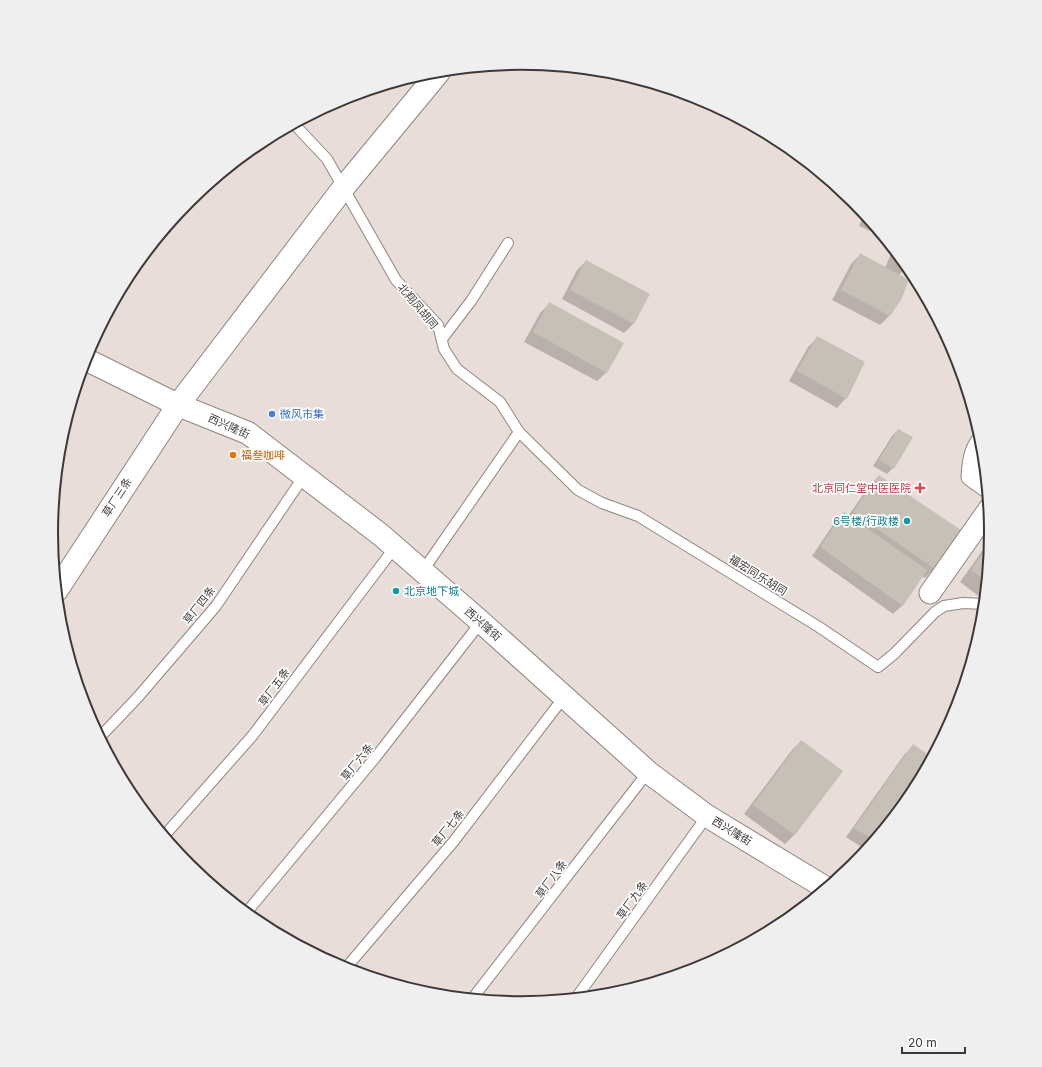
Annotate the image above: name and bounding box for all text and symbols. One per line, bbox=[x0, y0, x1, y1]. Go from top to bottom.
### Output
street label: 北翔凤胡同 bbox=[395, 280, 441, 332]
place label: 微风市集 bbox=[279, 407, 324, 421]
marker: 微风市集 bbox=[267, 409, 277, 419]
street label: 西兴隆街 bbox=[206, 411, 252, 441]
place label: 福叁咖啡 bbox=[241, 448, 285, 462]
marker: 福叁咖啡 bbox=[228, 450, 238, 460]
street label: 草厂三条 bbox=[99, 475, 135, 519]
place label: 北京同仁堂中医医院 bbox=[812, 481, 911, 495]
marker: 北京同仁堂中医医院 bbox=[914, 482, 926, 494]
place label: 6号楼/行政楼 bbox=[833, 514, 899, 528]
marker: 6号楼/行政楼 bbox=[902, 516, 912, 526]
street label: 福宏同乐胡同 bbox=[726, 552, 790, 598]
street label: 草厂四条 bbox=[180, 583, 218, 627]
place label: 北京地下城 bbox=[404, 584, 459, 598]
marker: 北京地下城 bbox=[391, 586, 401, 596]
street label: 西兴隆街 bbox=[462, 604, 504, 644]
street label: 草厂五条 bbox=[255, 665, 293, 709]
street label: 草厂六条 bbox=[338, 740, 376, 784]
street label: 草厂七条 bbox=[429, 806, 467, 850]
street label: 西兴隆街 bbox=[710, 814, 754, 848]
street label: 草厂八条 bbox=[532, 857, 570, 901]
street label: 草厂九条 bbox=[613, 878, 651, 922]
scale bar bbox=[902, 1029, 965, 1055]
text: 20 m bbox=[908, 1035, 937, 1050]

